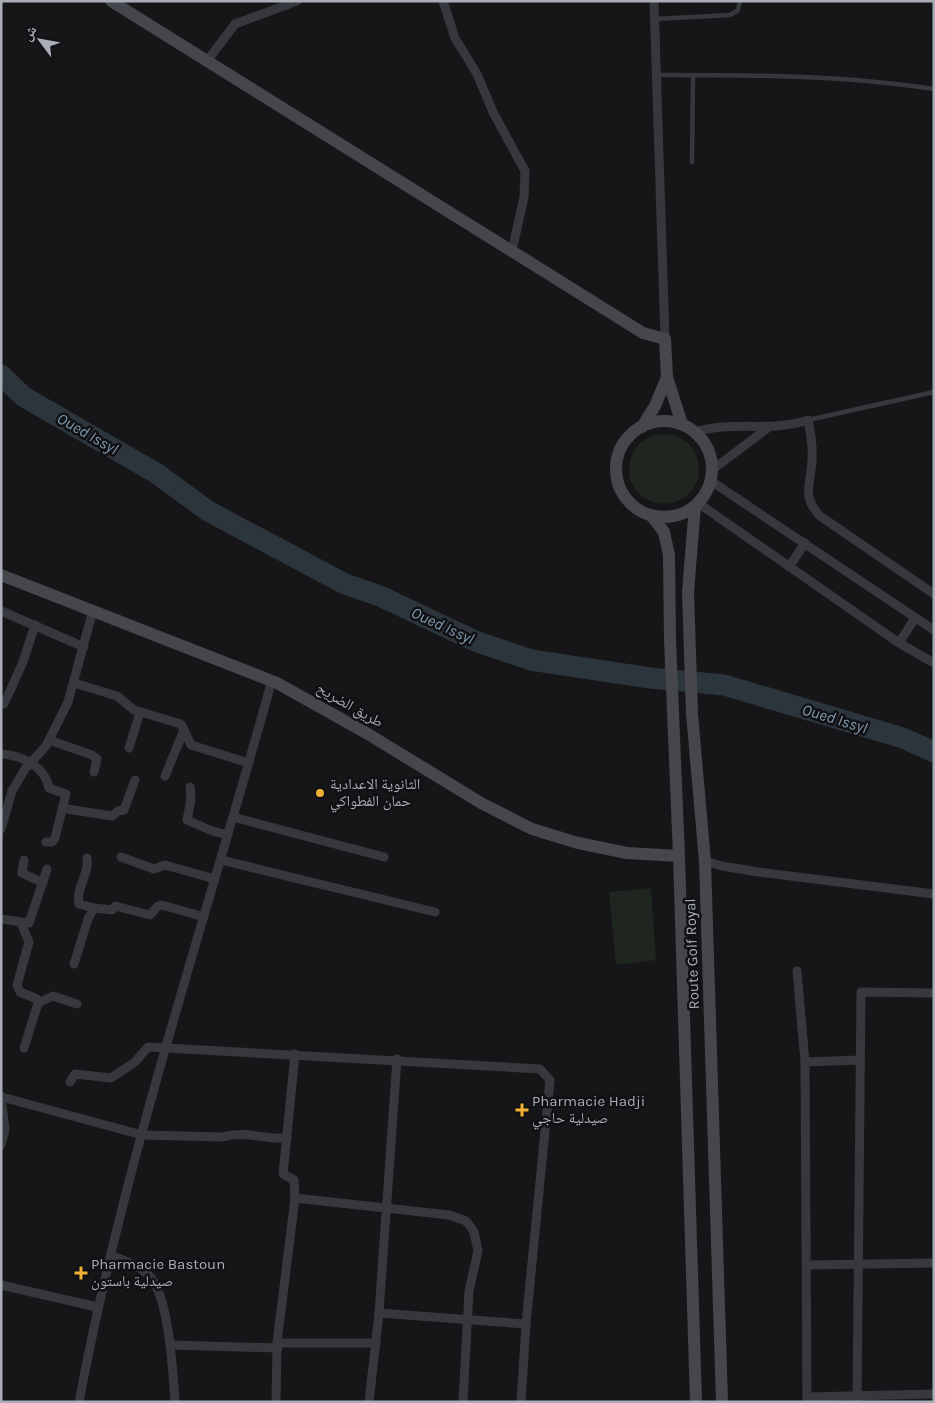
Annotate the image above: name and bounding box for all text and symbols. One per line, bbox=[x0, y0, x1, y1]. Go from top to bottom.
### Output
north arrow bbox=[15, 15, 65, 65]
text: ش bbox=[18, 22, 41, 44]
water label: Oued Issyl bbox=[54, 408, 122, 458]
water label: Oued Issyl bbox=[408, 603, 477, 648]
street label: طريق الضريح bbox=[313, 679, 387, 732]
water label: Oued Issyl bbox=[800, 700, 870, 737]
place label: الثانوية الاعدادية حمان الفطواكي bbox=[330, 775, 420, 813]
marker: الثانوية الاعدادية حمان الفطواكي bbox=[314, 787, 326, 799]
street label: Route Golf Royal bbox=[681, 898, 703, 1010]
place label: Pharmacie Hadji صيدلية حاجي bbox=[532, 1092, 645, 1130]
marker: Pharmacie Hadji صيدلية حاجي bbox=[516, 1104, 528, 1116]
place label: Pharmacie Bastoun صيدلية باستون bbox=[91, 1255, 225, 1291]
marker: Pharmacie Bastoun صيدلية باستون bbox=[75, 1267, 87, 1279]

